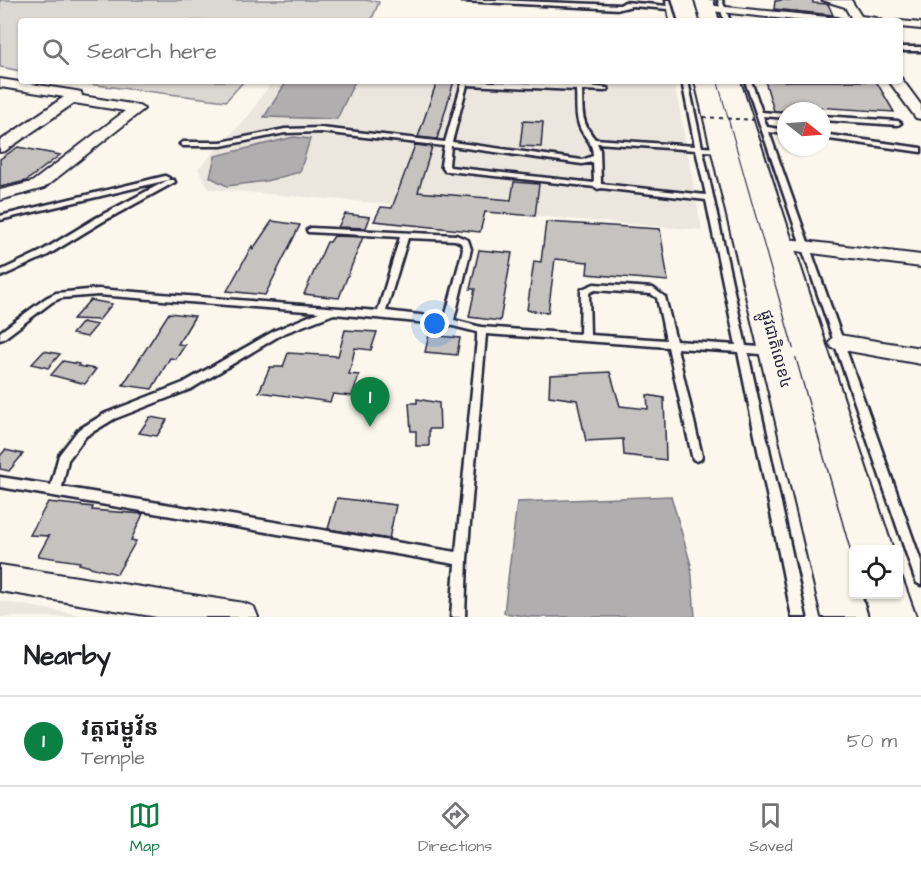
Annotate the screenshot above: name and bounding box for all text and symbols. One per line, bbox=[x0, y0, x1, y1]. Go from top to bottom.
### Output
search box bbox=[18, 18, 903, 84]
icon: search bbox=[39, 35, 72, 68]
text: Search here bbox=[87, 36, 217, 67]
north arrow bbox=[777, 102, 831, 156]
street label: ផ្លូវជាតិលេខ៤ bbox=[752, 307, 797, 391]
your location bbox=[420, 309, 449, 338]
pin: 1 bbox=[350, 378, 389, 427]
map controls bbox=[849, 545, 903, 599]
button: locate bbox=[849, 545, 903, 599]
text: Nearby bbox=[24, 638, 111, 674]
text: វត្តជម្ពូវ័ន bbox=[81, 713, 158, 744]
text: 1 bbox=[42, 727, 45, 755]
text: 50 m bbox=[847, 727, 897, 755]
text: Temple bbox=[81, 744, 145, 772]
tab: Map bbox=[128, 799, 161, 857]
tab: Directions bbox=[418, 799, 492, 857]
tab: Saved bbox=[749, 799, 793, 857]

